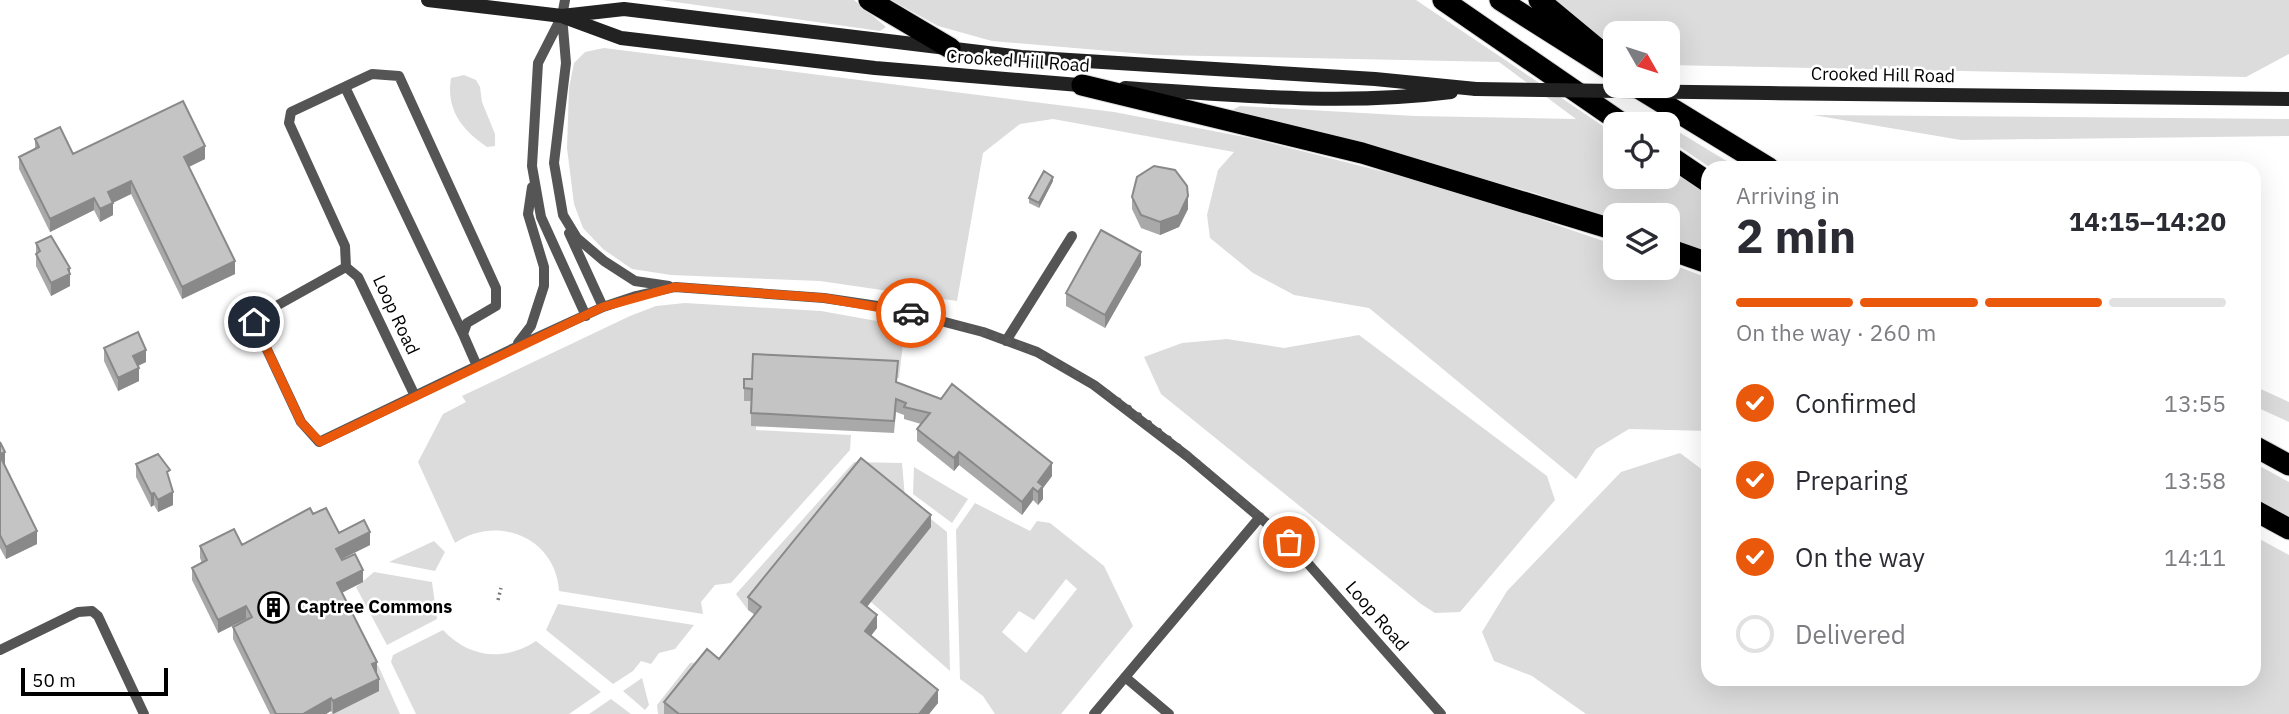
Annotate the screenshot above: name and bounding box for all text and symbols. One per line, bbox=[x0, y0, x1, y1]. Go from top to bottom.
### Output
north arrow bbox=[1603, 21, 1680, 98]
map controls bbox=[1603, 21, 1680, 280]
street label: Crooked Hill Road bbox=[945, 44, 1091, 77]
street label: Crooked Hill Road bbox=[1811, 62, 1955, 87]
button: locate bbox=[1603, 112, 1680, 189]
text: Arriving in bbox=[1736, 180, 1840, 210]
button: layers bbox=[1603, 203, 1680, 280]
text: 14:15–14:20 bbox=[2069, 204, 2226, 238]
text: 2 min bbox=[1736, 206, 1856, 266]
street label: Loop Road bbox=[368, 271, 425, 358]
courier bbox=[876, 278, 946, 348]
pin bbox=[224, 292, 284, 352]
icon: car bbox=[892, 294, 930, 332]
icon: home bbox=[235, 303, 273, 341]
text: On the way · 260 m bbox=[1736, 317, 1936, 347]
icon: check bbox=[1736, 384, 1774, 422]
text: Confirmed bbox=[1795, 386, 1917, 420]
text: 13:55 bbox=[2164, 388, 2226, 418]
icon: check bbox=[1736, 461, 1774, 499]
text: Preparing bbox=[1795, 463, 1908, 497]
text: 13:58 bbox=[2164, 465, 2226, 495]
pin bbox=[1259, 512, 1319, 572]
icon: bag bbox=[1270, 523, 1308, 561]
icon: check bbox=[1736, 538, 1774, 576]
text: On the way bbox=[1795, 540, 1925, 574]
text: 14:11 bbox=[2164, 542, 2226, 572]
street label: Loop Road bbox=[1341, 576, 1414, 655]
building icon: Captree Commons bbox=[257, 590, 291, 624]
place label: Captree Commons bbox=[297, 595, 452, 618]
text: Delivered bbox=[1795, 617, 1906, 651]
scale bar bbox=[21, 665, 168, 697]
text: 50 m bbox=[32, 668, 76, 692]

